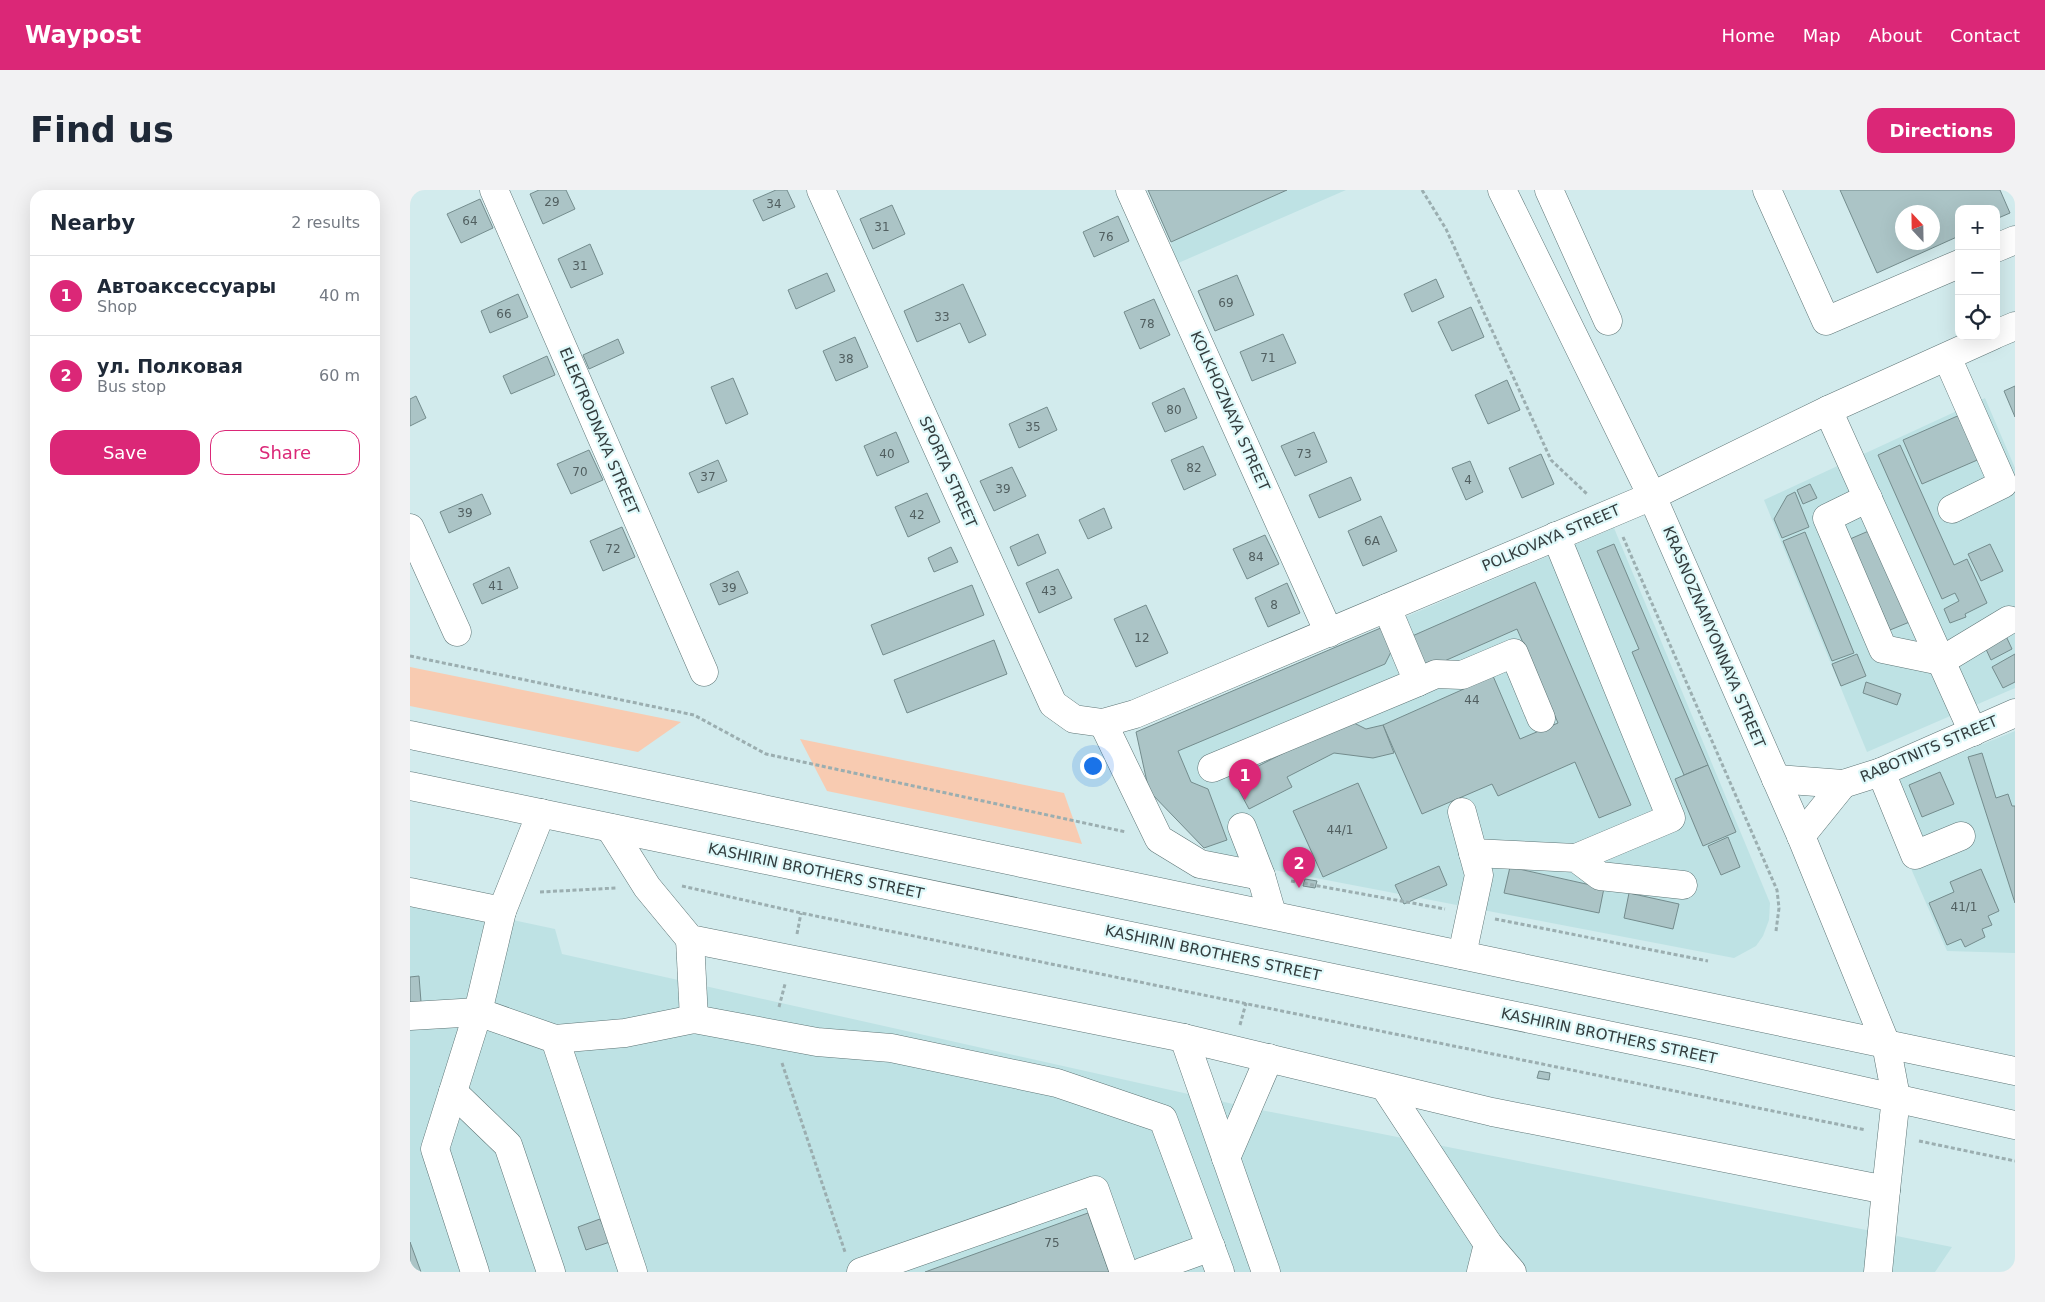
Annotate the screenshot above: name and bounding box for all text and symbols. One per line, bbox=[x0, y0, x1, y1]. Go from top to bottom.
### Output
text: Waypost bbox=[25, 21, 141, 49]
text: Home bbox=[1722, 25, 1775, 46]
text: Map bbox=[1803, 25, 1841, 46]
text: About bbox=[1869, 25, 1922, 46]
text: Contact bbox=[1950, 25, 2020, 46]
button: Directions bbox=[1867, 108, 2015, 153]
text: Find us bbox=[30, 110, 174, 150]
house number: 29 bbox=[544, 195, 560, 209]
house number: 34 bbox=[766, 197, 782, 211]
north arrow bbox=[1895, 205, 1940, 250]
map controls bbox=[1955, 205, 2000, 340]
button: + bbox=[1955, 205, 2000, 250]
text: Nearby bbox=[50, 211, 135, 235]
text: 2 results bbox=[291, 213, 360, 232]
house number: 64 bbox=[462, 214, 478, 228]
house number: 31 bbox=[874, 220, 890, 234]
house number: 76 bbox=[1098, 230, 1114, 244]
button: − bbox=[1955, 250, 2000, 295]
house number: 31 bbox=[572, 259, 588, 273]
text: Автоаксессуары bbox=[97, 275, 276, 297]
text: 1 bbox=[60, 286, 72, 305]
text: 40 m bbox=[319, 286, 360, 305]
button: locate bbox=[1955, 295, 2000, 340]
house number: 69 bbox=[1218, 296, 1234, 310]
text: Shop bbox=[97, 297, 137, 316]
house number: 66 bbox=[496, 307, 512, 321]
house number: 33 bbox=[934, 310, 950, 324]
house number: 78 bbox=[1139, 317, 1155, 331]
street label: KOLKHOZNAYA STREET bbox=[1187, 328, 1274, 494]
street label: ELEKTRODNAYA STREET bbox=[556, 345, 643, 518]
house number: 71 bbox=[1260, 351, 1276, 365]
house number: 38 bbox=[838, 352, 854, 366]
text: ул. Полковая bbox=[97, 355, 243, 377]
text: 2 bbox=[60, 366, 72, 385]
text: 60 m bbox=[319, 366, 360, 385]
text: Bus stop bbox=[97, 377, 166, 396]
house number: 80 bbox=[1166, 403, 1182, 417]
street label: SPORTA STREET bbox=[915, 414, 981, 531]
house number: 35 bbox=[1025, 420, 1041, 434]
button: Save bbox=[50, 430, 200, 475]
button: Share bbox=[210, 430, 360, 475]
house number: 40 bbox=[879, 447, 895, 461]
house number: 73 bbox=[1296, 447, 1312, 461]
house number: 82 bbox=[1186, 461, 1202, 475]
house number: 70 bbox=[572, 465, 588, 479]
house number: 37 bbox=[700, 470, 716, 484]
house number: 4 bbox=[1464, 473, 1472, 487]
house number: 39 bbox=[995, 482, 1011, 496]
street label: POLKOVAYA STREET bbox=[1479, 500, 1624, 575]
house number: 39 bbox=[457, 506, 473, 520]
house number: 42 bbox=[909, 508, 925, 522]
street label: KRASNOZNAMYONNAYA STREET bbox=[1659, 523, 1769, 751]
house number: 6А bbox=[1364, 534, 1381, 548]
house number: 72 bbox=[605, 542, 621, 556]
house number: 84 bbox=[1248, 550, 1264, 564]
house number: 41 bbox=[488, 579, 504, 593]
house number: 39 bbox=[721, 581, 737, 595]
house number: 43 bbox=[1041, 584, 1057, 598]
house number: 8 bbox=[1270, 598, 1278, 612]
house number: 12 bbox=[1134, 631, 1150, 645]
house number: 44 bbox=[1464, 693, 1480, 707]
street label: RABOTNITS STREET bbox=[1858, 712, 2001, 786]
your location bbox=[1080, 753, 1106, 779]
pin: 1 bbox=[1229, 759, 1261, 800]
house number: 44/1 bbox=[1327, 823, 1353, 837]
street label: KASHIRIN BROTHERS STREET bbox=[706, 839, 926, 903]
pin: 2 bbox=[1283, 847, 1315, 888]
house number: 41/1 bbox=[1951, 900, 1977, 914]
street label: KASHIRIN BROTHERS STREET bbox=[1103, 921, 1323, 985]
street label: KASHIRIN BROTHERS STREET bbox=[1499, 1004, 1719, 1068]
house number: 75 bbox=[1044, 1236, 1060, 1250]

